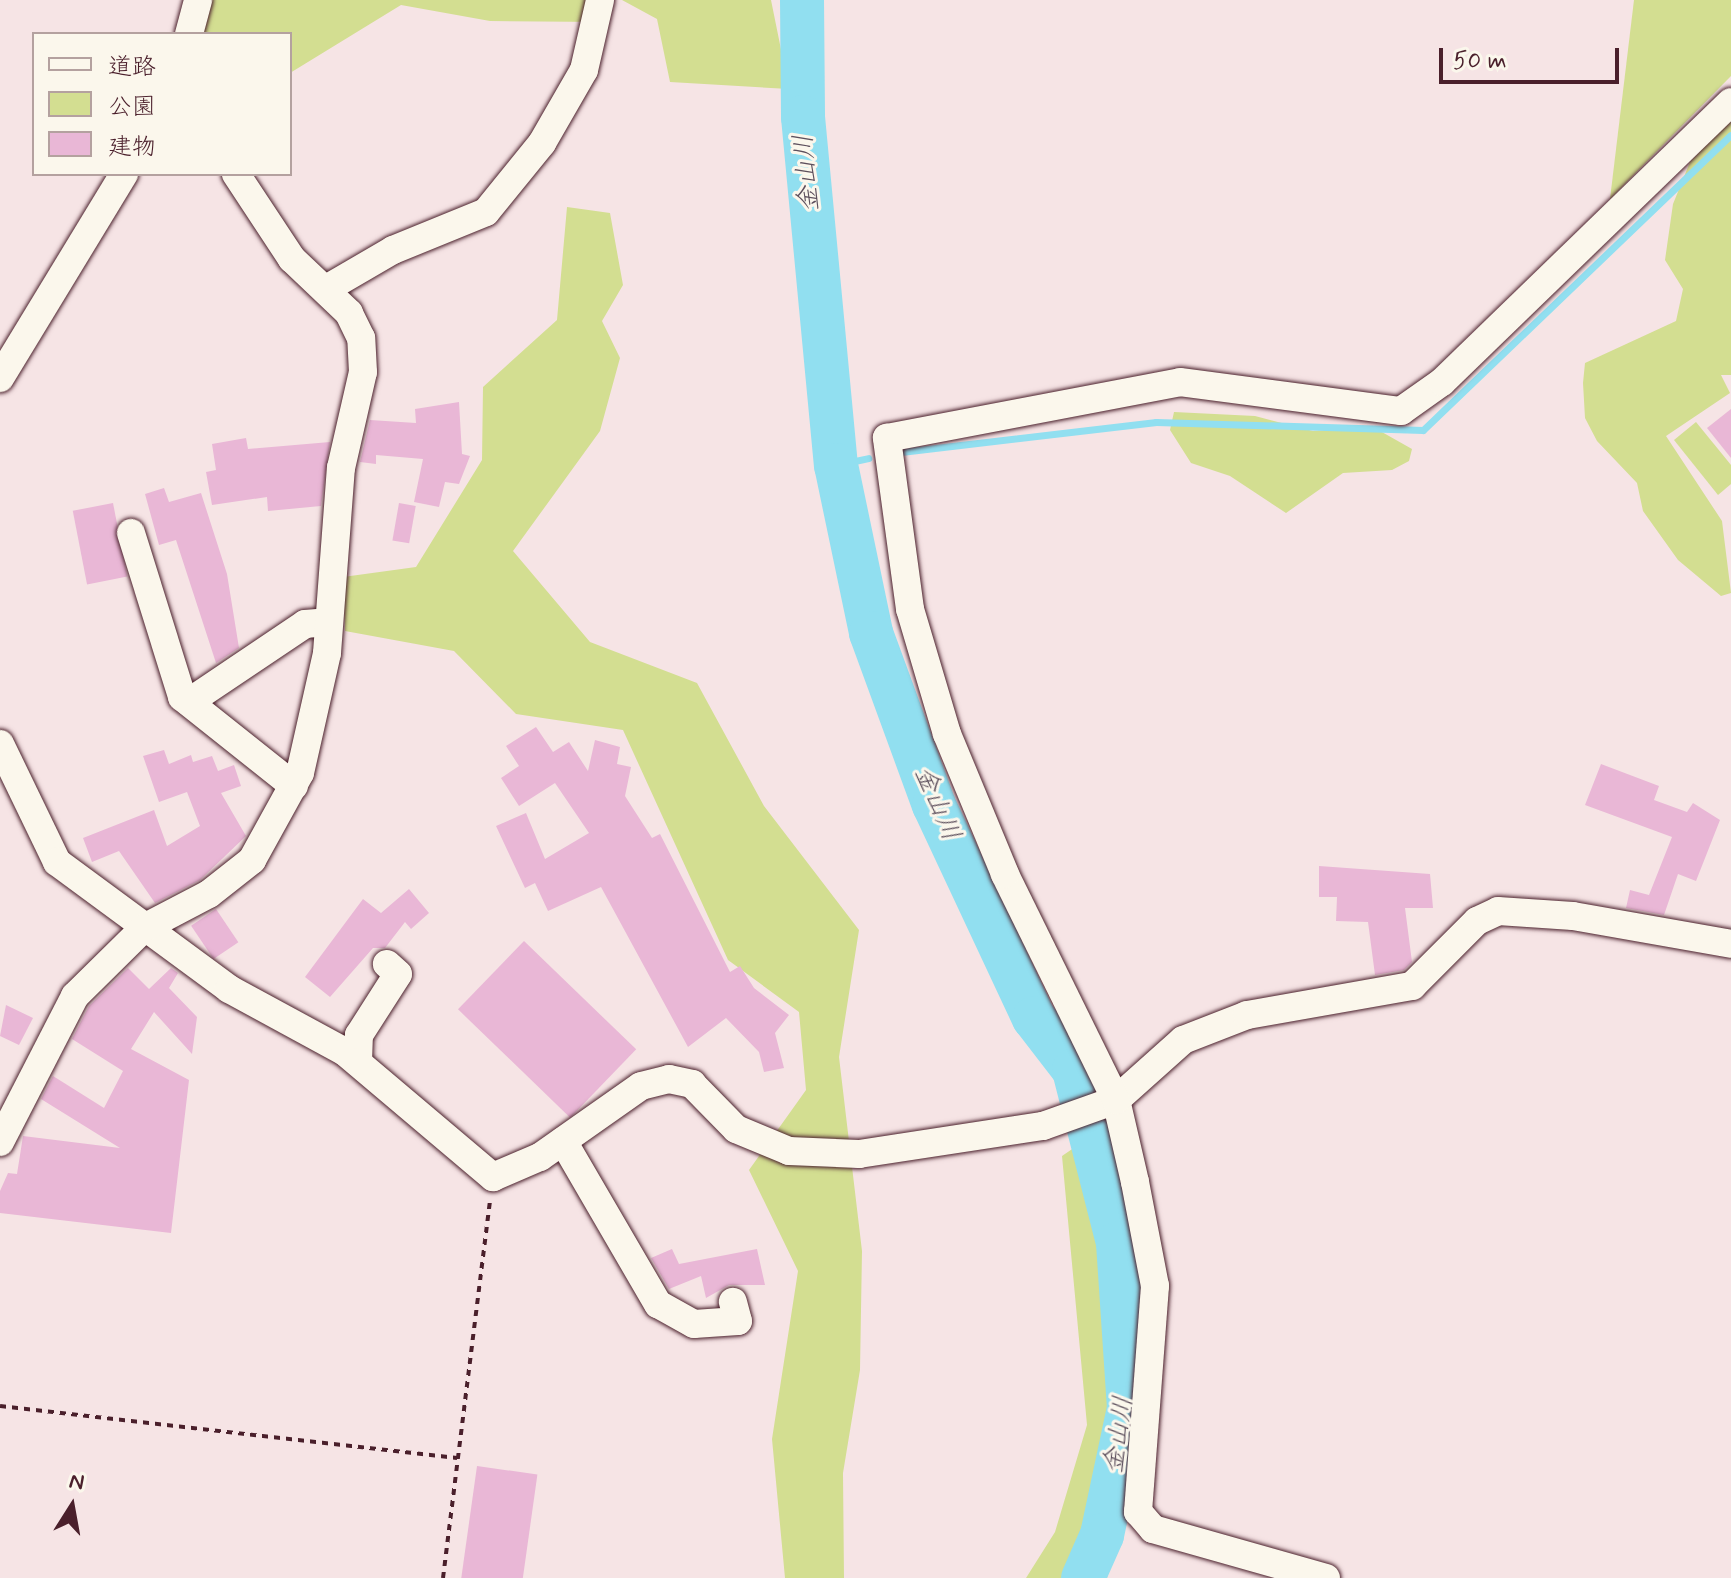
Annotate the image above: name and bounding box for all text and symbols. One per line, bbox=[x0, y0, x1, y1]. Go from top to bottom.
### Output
legend bbox=[32, 32, 292, 176]
scale bar bbox=[1443, 32, 1623, 82]
text: 50 m bbox=[1453, 46, 1507, 77]
text: 道路 bbox=[108, 52, 156, 83]
text: 公園 bbox=[108, 92, 156, 123]
text: 建物 bbox=[108, 132, 156, 163]
water label: 金山川 bbox=[789, 133, 827, 213]
water label: 金山川 bbox=[906, 762, 966, 846]
water label: 金山川 bbox=[1099, 1394, 1141, 1476]
north arrow bbox=[32, 1466, 112, 1546]
text: N bbox=[67, 1467, 86, 1498]

